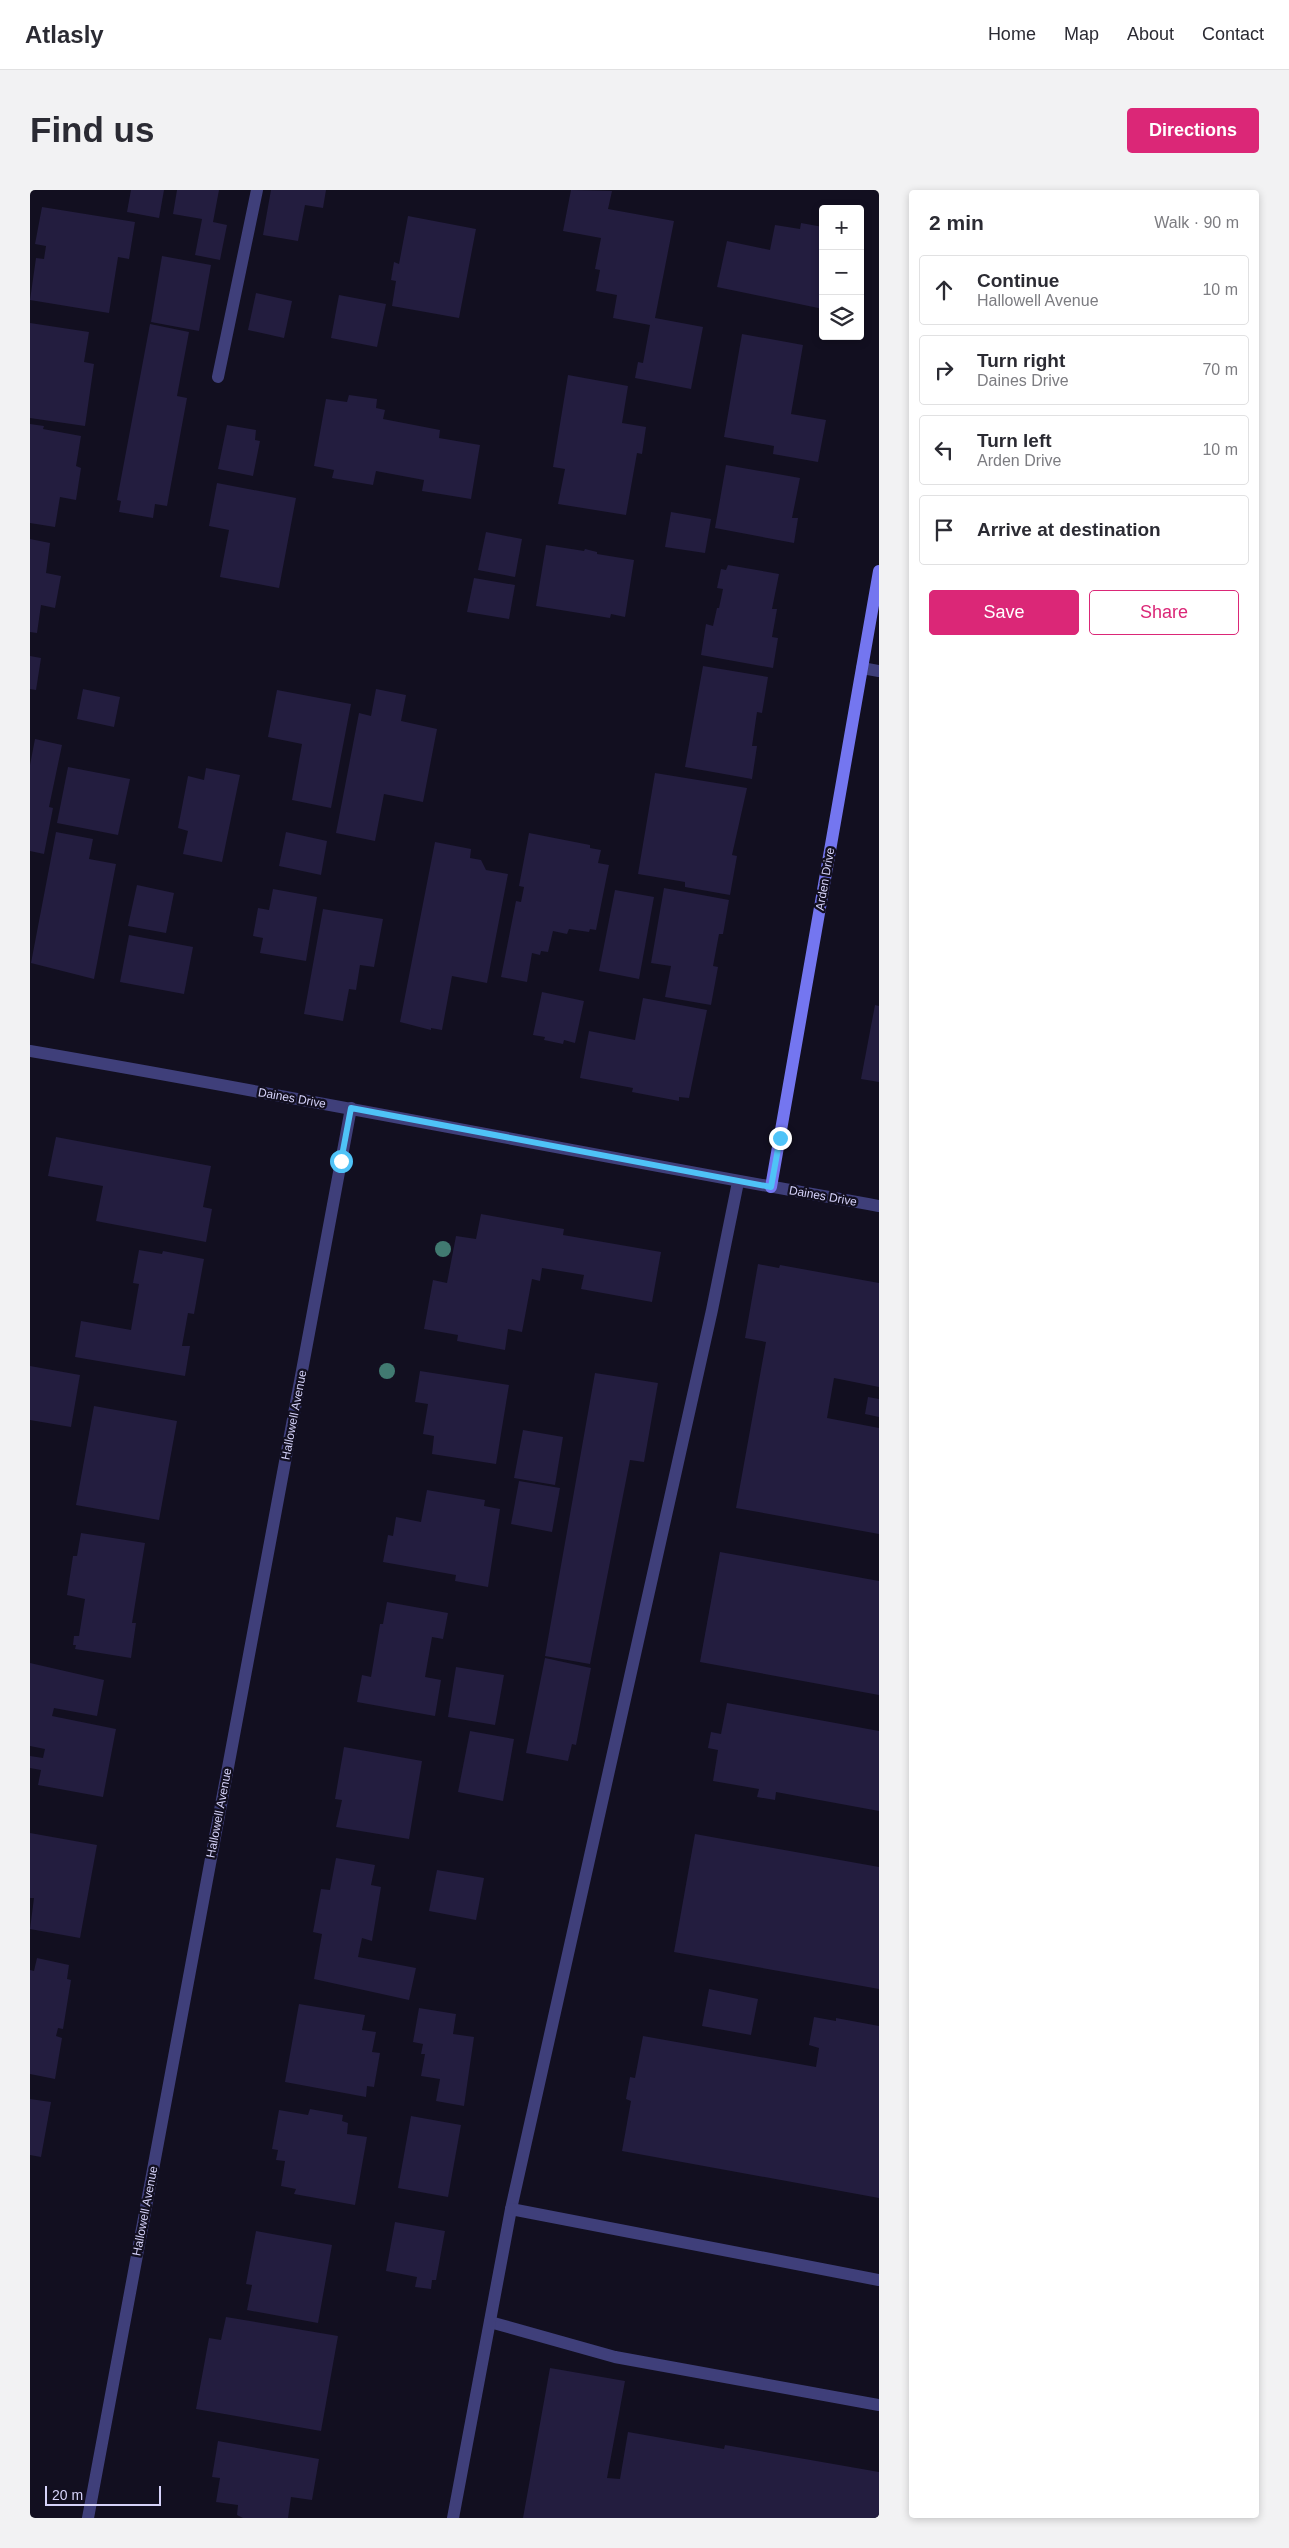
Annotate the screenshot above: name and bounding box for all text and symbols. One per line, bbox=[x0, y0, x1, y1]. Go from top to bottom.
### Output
text: Atlasly bbox=[25, 21, 104, 48]
text: Home bbox=[988, 24, 1036, 44]
text: Map bbox=[1064, 24, 1099, 44]
text: About bbox=[1127, 24, 1174, 44]
text: Contact bbox=[1202, 24, 1264, 44]
button: Directions bbox=[1127, 108, 1259, 153]
text: Find us bbox=[30, 110, 154, 149]
map controls bbox=[819, 205, 864, 340]
button: + bbox=[819, 205, 864, 250]
text: 2 min bbox=[929, 211, 984, 234]
text: Walk · 90 m bbox=[1154, 214, 1239, 231]
button: − bbox=[819, 250, 864, 295]
text: Continue bbox=[977, 270, 1059, 291]
icon: ahead bbox=[930, 276, 958, 304]
text: 10 m bbox=[1202, 281, 1238, 298]
text: Hallowell Avenue bbox=[977, 292, 1099, 309]
button: layers bbox=[819, 295, 864, 340]
text: Turn right bbox=[977, 350, 1065, 371]
icon: right bbox=[930, 356, 958, 384]
text: 70 m bbox=[1202, 361, 1238, 378]
text: Daines Drive bbox=[977, 372, 1069, 389]
text: Turn left bbox=[977, 430, 1052, 451]
icon: left bbox=[930, 436, 958, 464]
text: 10 m bbox=[1202, 441, 1238, 458]
text: Arden Drive bbox=[977, 452, 1061, 469]
icon: arrive bbox=[930, 516, 958, 544]
text: Arrive at destination bbox=[977, 519, 1161, 540]
button: Save bbox=[929, 590, 1079, 635]
button: Share bbox=[1089, 590, 1239, 635]
street label: Arden Drive bbox=[813, 846, 837, 911]
street label: Daines Drive bbox=[257, 1085, 327, 1111]
route end bbox=[769, 1127, 792, 1150]
route start bbox=[330, 1150, 353, 1173]
street label: Daines Drive bbox=[788, 1183, 858, 1209]
street label: Hallowell Avenue bbox=[278, 1369, 310, 1461]
street label: Hallowell Avenue bbox=[203, 1767, 235, 1859]
street label: Hallowell Avenue bbox=[129, 2165, 161, 2257]
scale bar bbox=[45, 2483, 161, 2506]
text: 20 m bbox=[52, 2487, 83, 2503]

